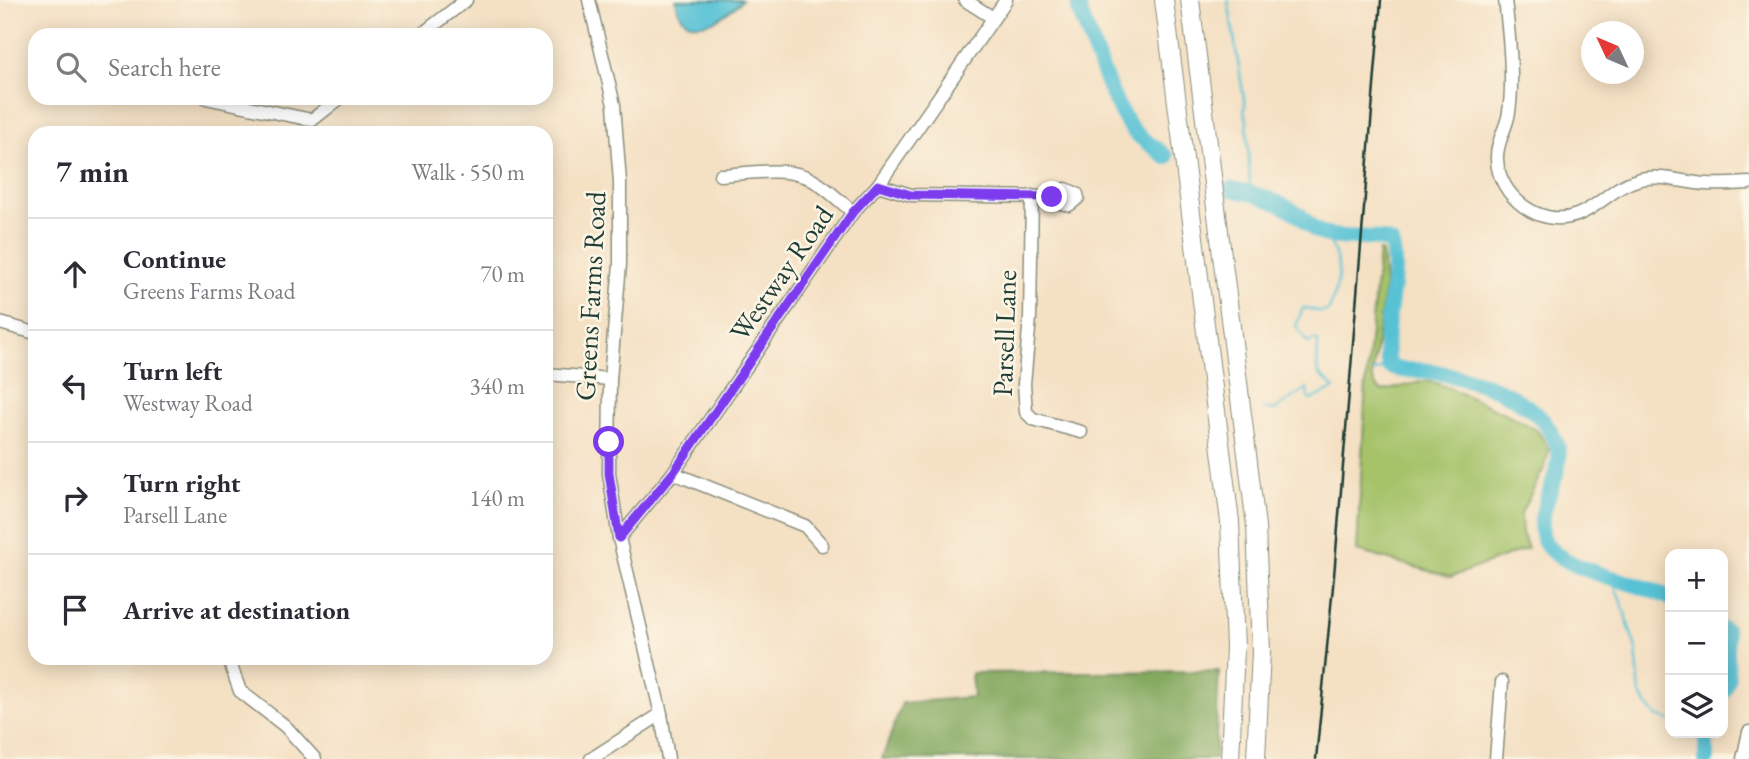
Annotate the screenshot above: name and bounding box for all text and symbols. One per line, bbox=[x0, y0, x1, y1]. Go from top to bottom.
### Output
north arrow bbox=[1581, 21, 1644, 84]
search box bbox=[28, 28, 553, 105]
icon: search bbox=[52, 48, 90, 86]
text: Search here bbox=[108, 50, 221, 84]
text: 7 min bbox=[56, 152, 129, 191]
text: Walk · 550 m bbox=[411, 157, 525, 187]
route end bbox=[1036, 181, 1067, 212]
street label: Greens Farms Road bbox=[567, 189, 614, 402]
street label: Westway Road bbox=[721, 197, 841, 348]
text: Continue bbox=[123, 242, 226, 276]
icon: ahead bbox=[56, 255, 94, 293]
text: 70 m bbox=[480, 259, 525, 289]
street label: Parsell Lane bbox=[984, 269, 1024, 397]
text: Greens Farms Road bbox=[123, 276, 295, 306]
text: Turn left bbox=[123, 354, 222, 388]
icon: left bbox=[56, 367, 94, 405]
text: 340 m bbox=[469, 371, 525, 401]
text: Westway Road bbox=[123, 388, 253, 418]
route start bbox=[593, 426, 624, 457]
text: Turn right bbox=[123, 466, 241, 500]
icon: right bbox=[56, 479, 94, 517]
text: 140 m bbox=[469, 483, 525, 513]
text: Parsell Lane bbox=[123, 500, 227, 530]
map controls bbox=[1665, 549, 1728, 738]
button: + bbox=[1665, 549, 1728, 612]
icon: arrive bbox=[56, 591, 94, 629]
text: Arrive at destination bbox=[123, 593, 350, 627]
button: − bbox=[1665, 612, 1728, 675]
button: layers bbox=[1665, 675, 1728, 738]

